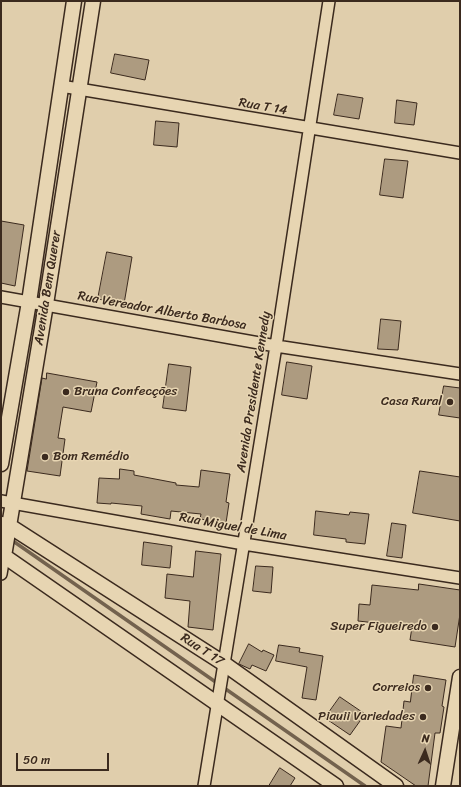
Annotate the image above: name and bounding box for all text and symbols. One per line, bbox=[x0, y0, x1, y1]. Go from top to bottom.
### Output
street label: Rua T 14 bbox=[237, 95, 289, 119]
street label: Avenida Bem Querer bbox=[31, 230, 65, 346]
street label: Rua Vereador Alberto Barbosa bbox=[76, 288, 248, 334]
street label: Avenida Presidente Kennedy bbox=[234, 310, 274, 474]
place label: Bruna Confecções bbox=[74, 384, 177, 400]
marker: Bruna Confecções bbox=[61, 387, 71, 397]
place label: Casa Rural bbox=[381, 394, 442, 410]
marker: Casa Rural bbox=[445, 397, 455, 407]
place label: Bom Remédio bbox=[53, 449, 129, 465]
marker: Bom Remédio bbox=[40, 452, 50, 462]
street label: Rua Miguel de Lima bbox=[178, 510, 288, 544]
place label: Super Figueiredo bbox=[330, 619, 427, 635]
marker: Super Figueiredo bbox=[430, 622, 440, 632]
street label: Rua T 17 bbox=[177, 630, 227, 670]
place label: Correios bbox=[372, 680, 420, 696]
marker: Correios bbox=[423, 683, 433, 693]
place label: Piauii Variedades bbox=[318, 709, 415, 725]
marker: Piauii Variedades bbox=[418, 712, 428, 722]
text: N bbox=[421, 729, 430, 748]
north arrow bbox=[405, 731, 445, 771]
scale bar bbox=[18, 745, 111, 771]
text: 50 m bbox=[23, 749, 50, 771]

